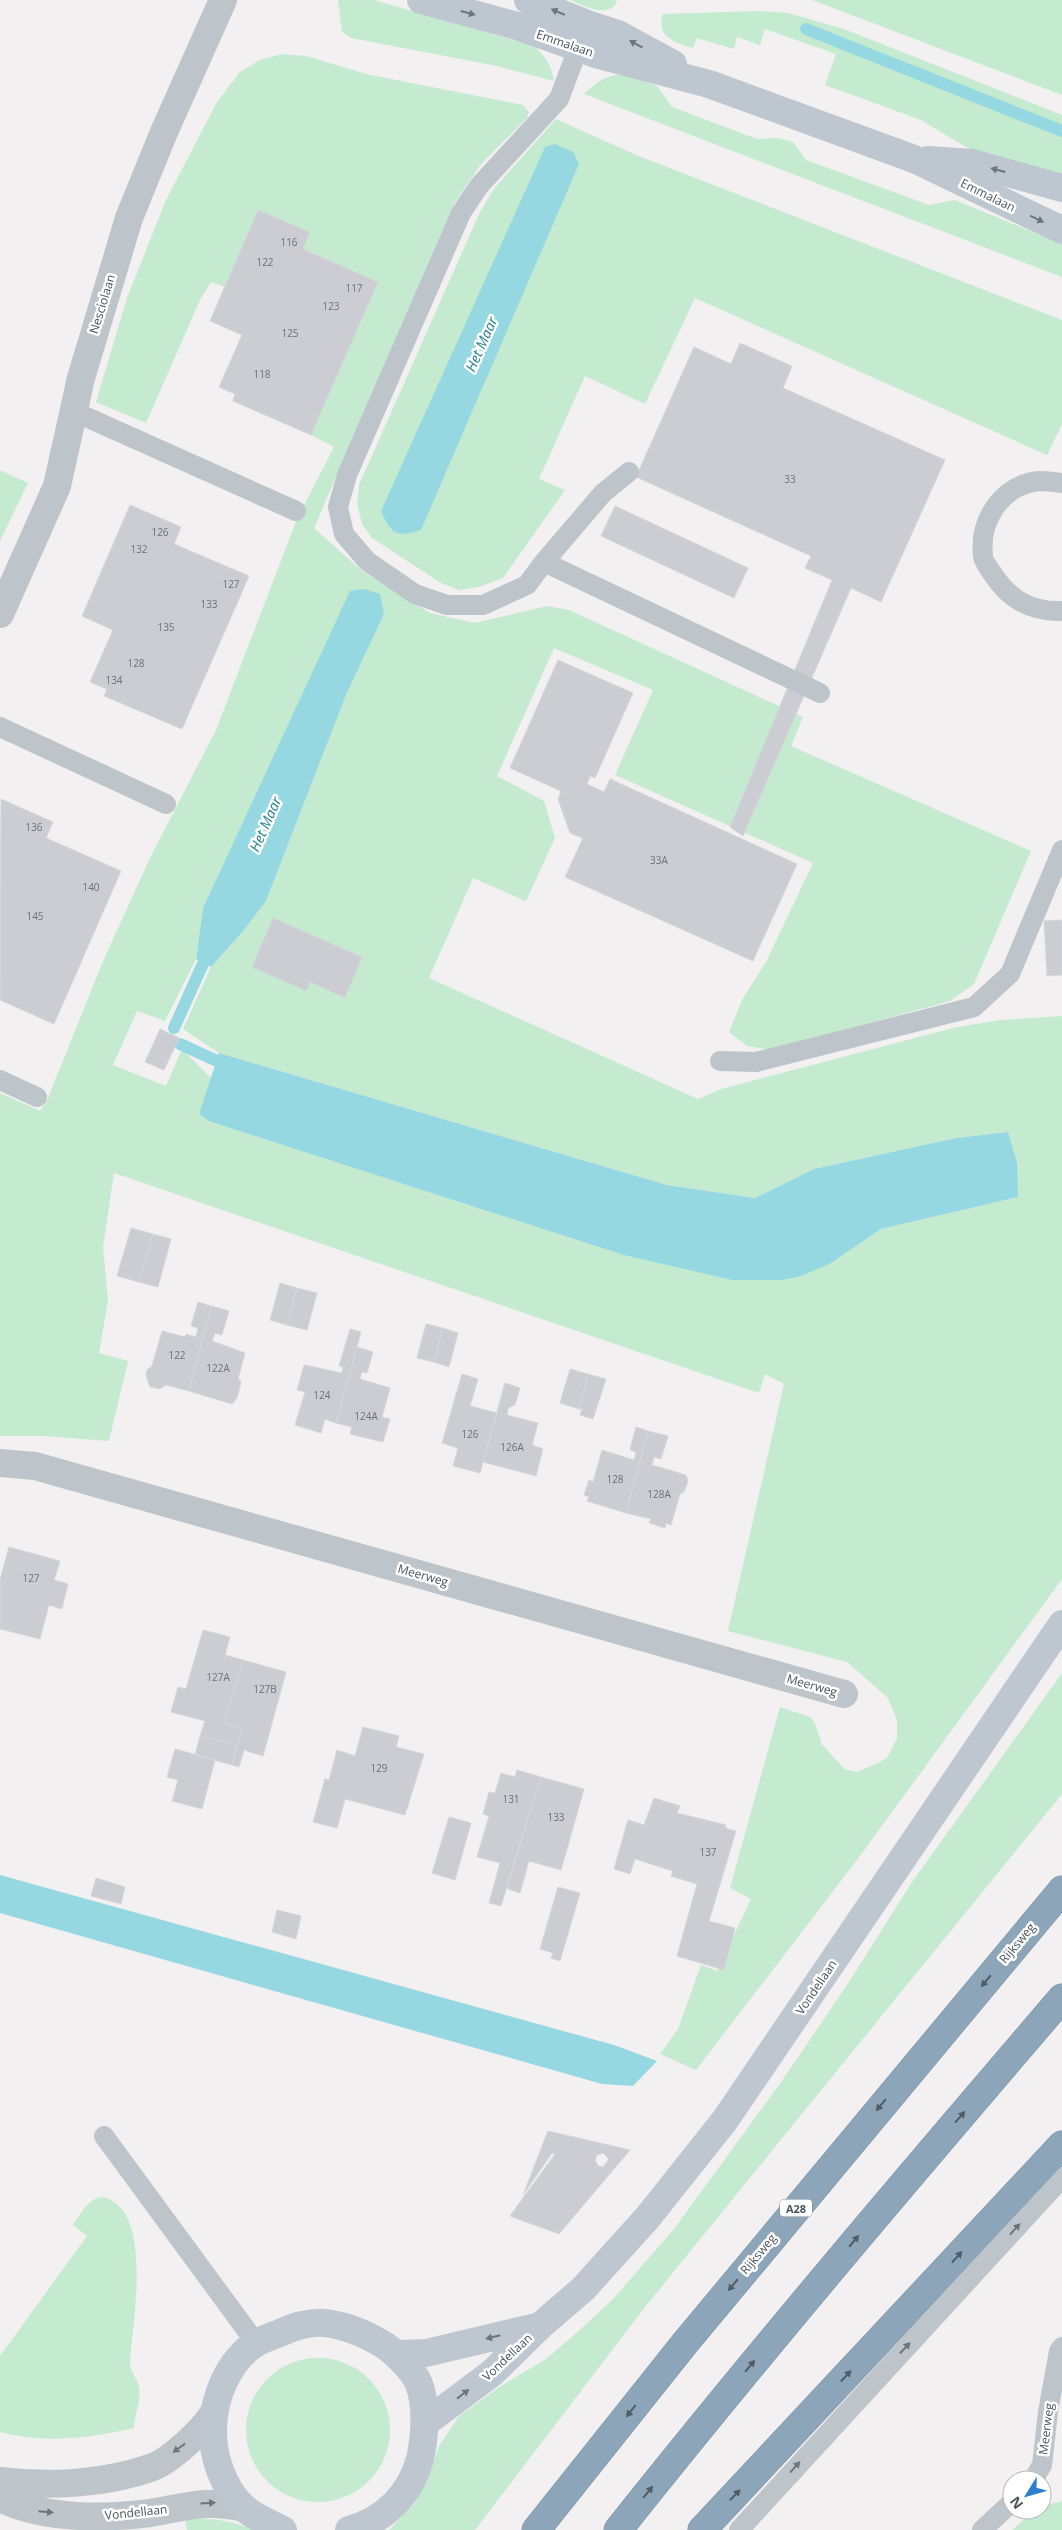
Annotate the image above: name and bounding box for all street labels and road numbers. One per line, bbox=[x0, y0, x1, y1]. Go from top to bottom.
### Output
street label: Emmalaan bbox=[534, 25, 596, 61]
street label: Emmalaan bbox=[958, 174, 1018, 216]
street label: Nesciolaan bbox=[85, 272, 119, 336]
street label: Meerweg bbox=[396, 1560, 451, 1590]
street label: Meerweg bbox=[785, 1670, 840, 1700]
street label: Rijksweg bbox=[995, 1919, 1039, 1967]
street label: Vondellaan bbox=[791, 1956, 841, 2018]
road number: A28 bbox=[780, 2200, 812, 2216]
street label: Rijksweg bbox=[736, 2230, 780, 2278]
street label: Vondellaan bbox=[478, 2329, 536, 2385]
street label: Meerweg bbox=[1034, 2402, 1058, 2456]
street label: Vondellaan bbox=[104, 2500, 168, 2524]

